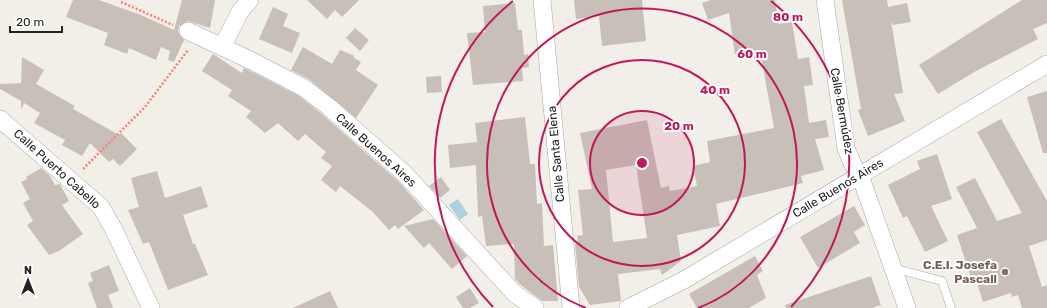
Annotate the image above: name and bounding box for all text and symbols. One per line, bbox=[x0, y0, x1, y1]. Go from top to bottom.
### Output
scale bar bbox=[10, 8, 62, 34]
text: 80 m bbox=[773, 10, 803, 24]
text: 20 m bbox=[16, 15, 44, 29]
text: 60 m bbox=[737, 47, 767, 61]
street label: Calle Bermúdez bbox=[828, 67, 856, 155]
text: 40 m bbox=[700, 83, 730, 97]
street label: Calle Santa Elena bbox=[545, 105, 567, 203]
street label: Calle Buenos Aires bbox=[333, 110, 419, 190]
text: 20 m bbox=[664, 119, 694, 133]
street label: Calle Puerto Cabello bbox=[11, 126, 103, 212]
street label: Calle Buenos Aires bbox=[790, 155, 886, 221]
centre of rings bbox=[635, 156, 649, 170]
place label: C.E.I. Josefa Pascall bbox=[923, 258, 997, 286]
north arrow bbox=[8, 260, 48, 300]
text: N bbox=[24, 264, 32, 277]
marker: C.E.I. Josefa Pascall bbox=[1000, 267, 1010, 277]

